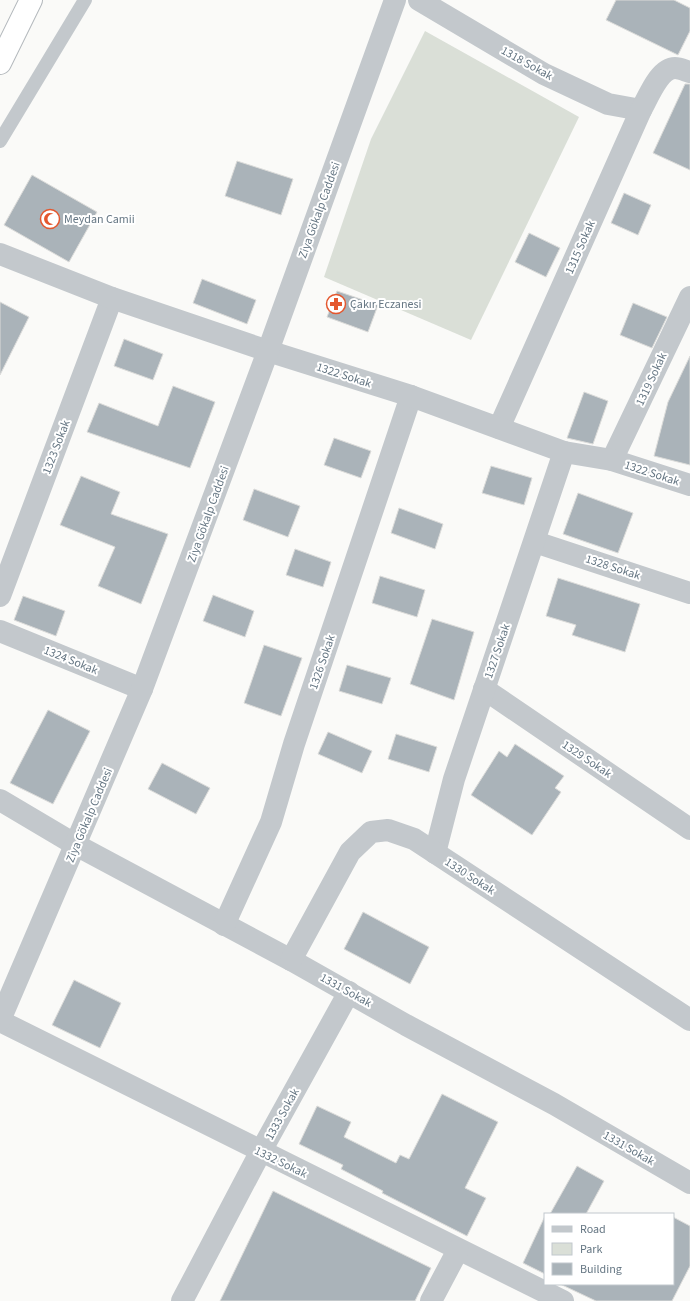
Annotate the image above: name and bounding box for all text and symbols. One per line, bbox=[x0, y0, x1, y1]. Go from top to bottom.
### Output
street label: 1318 Sokak bbox=[498, 42, 556, 85]
street label: Ziya Gökalp Caddesi bbox=[294, 160, 345, 261]
mosque icon: Meydan Camii bbox=[39, 208, 61, 230]
place label: Meydan Camii bbox=[64, 211, 135, 228]
street label: 1315 Sokak bbox=[561, 218, 600, 277]
pharmacy icon: Çakır Eczanesi bbox=[325, 293, 347, 315]
place label: Çakır Eczanesi bbox=[350, 296, 421, 313]
street label: 1319 Sokak bbox=[632, 350, 671, 409]
street label: 1322 Sokak bbox=[314, 359, 374, 392]
street label: 1323 Sokak bbox=[38, 417, 75, 477]
street label: 1322 Sokak bbox=[622, 457, 682, 490]
street label: Ziya Gökalp Caddesi bbox=[183, 464, 234, 565]
street label: 1328 Sokak bbox=[583, 551, 643, 584]
street label: 1327 Sokak bbox=[480, 621, 515, 681]
street label: 1326 Sokak bbox=[305, 632, 340, 692]
street label: 1324 Sokak bbox=[41, 642, 100, 679]
street label: 1329 Sokak bbox=[558, 736, 615, 782]
street label: Ziya Gökalp Caddesi bbox=[62, 765, 117, 865]
street label: 1330 Sokak bbox=[441, 854, 498, 899]
street label: 1331 Sokak bbox=[317, 969, 375, 1012]
street label: 1333 Sokak bbox=[261, 1085, 304, 1143]
street label: 1331 Sokak bbox=[600, 1127, 658, 1170]
street label: 1332 Sokak bbox=[251, 1142, 310, 1183]
legend bbox=[544, 1213, 674, 1285]
text: Road bbox=[580, 1221, 606, 1238]
text: Park bbox=[580, 1241, 602, 1258]
text: Building bbox=[580, 1261, 622, 1278]

